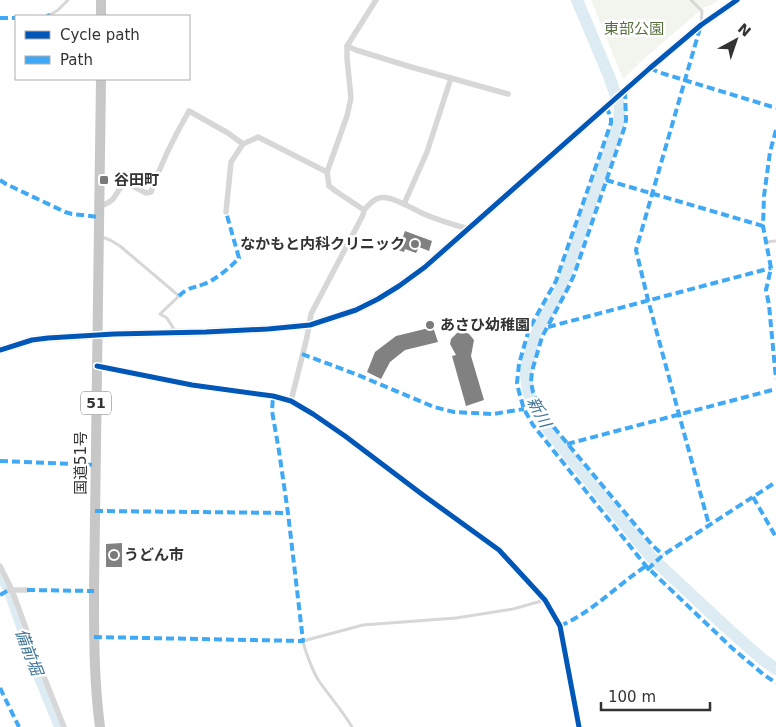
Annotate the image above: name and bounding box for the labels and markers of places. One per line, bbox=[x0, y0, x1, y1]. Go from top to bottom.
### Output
place label: 谷田町 bbox=[114, 171, 159, 189]
marker: 谷田町 bbox=[98, 174, 110, 186]
place label: なかもと内科クリニック bbox=[240, 235, 405, 253]
marker: なかもと内科クリニック bbox=[409, 238, 421, 250]
place label: あさひ幼稚園 bbox=[440, 316, 530, 334]
marker: あさひ幼稚園 bbox=[424, 319, 436, 331]
place label: うどん市 bbox=[124, 546, 184, 564]
marker: うどん市 bbox=[108, 549, 120, 561]

